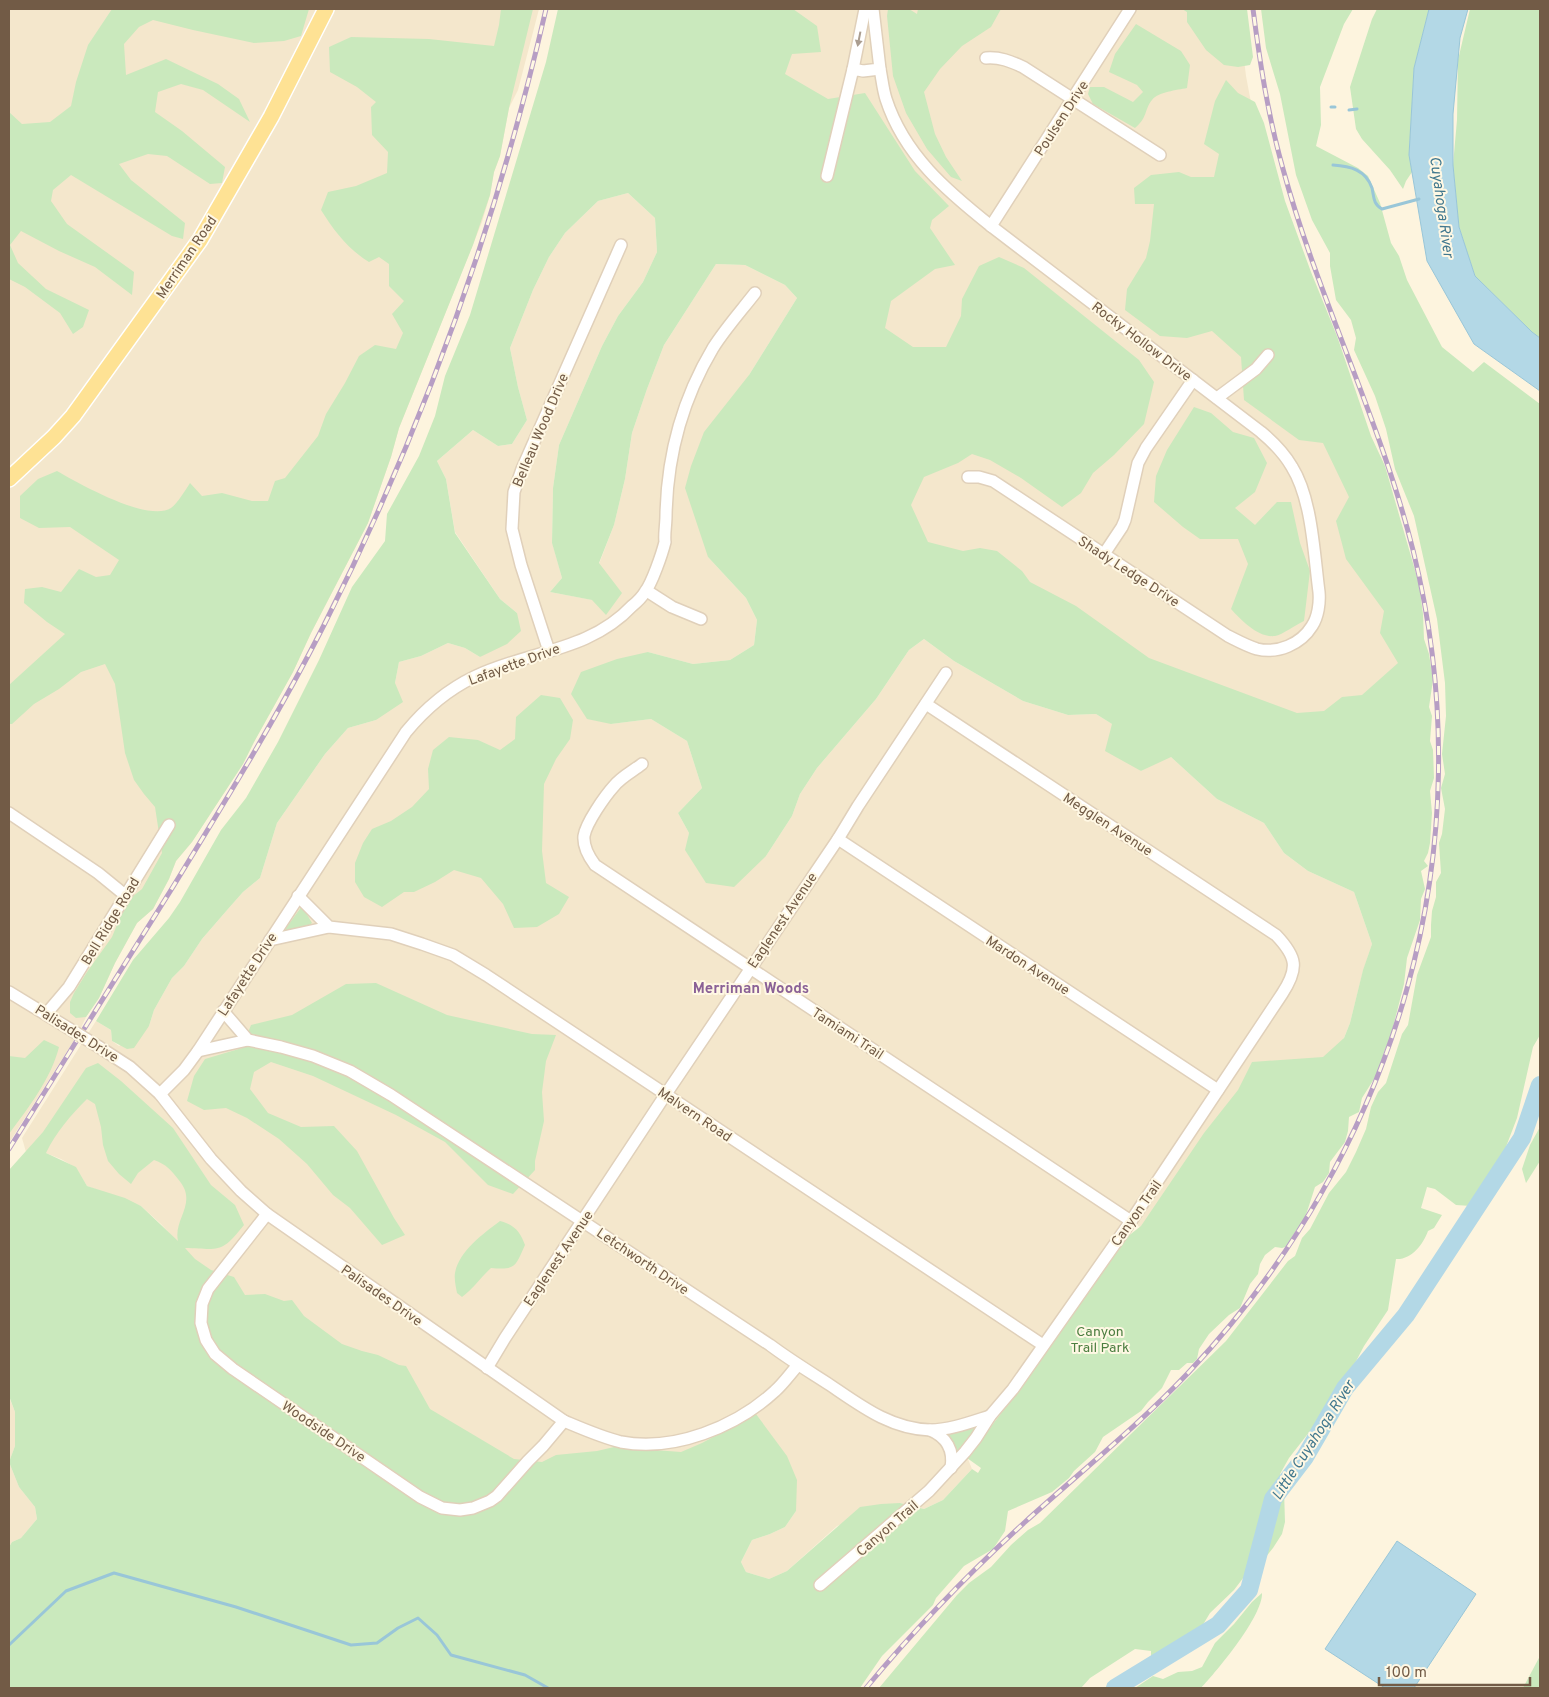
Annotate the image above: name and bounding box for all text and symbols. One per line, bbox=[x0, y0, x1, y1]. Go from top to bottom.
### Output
one-way arrow bbox=[855, 31, 863, 46]
street label: Poulsen Drive bbox=[1032, 78, 1093, 160]
water label: Cuyahoga River bbox=[1424, 155, 1457, 260]
street label: Merriman Road bbox=[153, 213, 221, 303]
street label: Rocky Hollow Drive bbox=[1088, 299, 1195, 385]
street label: Belleau Wood Drive bbox=[510, 371, 573, 490]
street label: Shady Ledge Drive bbox=[1074, 533, 1182, 611]
street label: Lafayette Drive bbox=[466, 641, 563, 690]
street label: Megglen Avenue bbox=[1059, 790, 1155, 861]
street label: Eaglenest Avenue bbox=[745, 870, 822, 972]
street label: Bell Ridge Road bbox=[78, 875, 144, 969]
street label: Lafayette Drive bbox=[215, 930, 282, 1020]
street label: Mardon Avenue bbox=[982, 933, 1072, 1000]
district label: Merriman Woods bbox=[693, 980, 809, 999]
street label: Palisades Drive bbox=[31, 1002, 121, 1067]
street label: Tamiami Trail bbox=[808, 1005, 886, 1064]
street label: Malvern Road bbox=[654, 1084, 734, 1146]
street label: Canyon Trail bbox=[1108, 1178, 1166, 1250]
street label: Eaglenest Avenue bbox=[521, 1208, 598, 1310]
street label: Letchworth Drive bbox=[593, 1225, 692, 1299]
street label: Palisades Drive bbox=[337, 1262, 425, 1331]
park label: Canyon Trail Park bbox=[1071, 1324, 1129, 1357]
water label: Little Cuyahoga River bbox=[1269, 1376, 1361, 1504]
street label: Woodside Drive bbox=[278, 1398, 368, 1467]
street label: Canyon Trail bbox=[853, 1498, 923, 1561]
scale bar bbox=[1379, 1654, 1530, 1686]
text: 100 m bbox=[1386, 1664, 1427, 1683]

